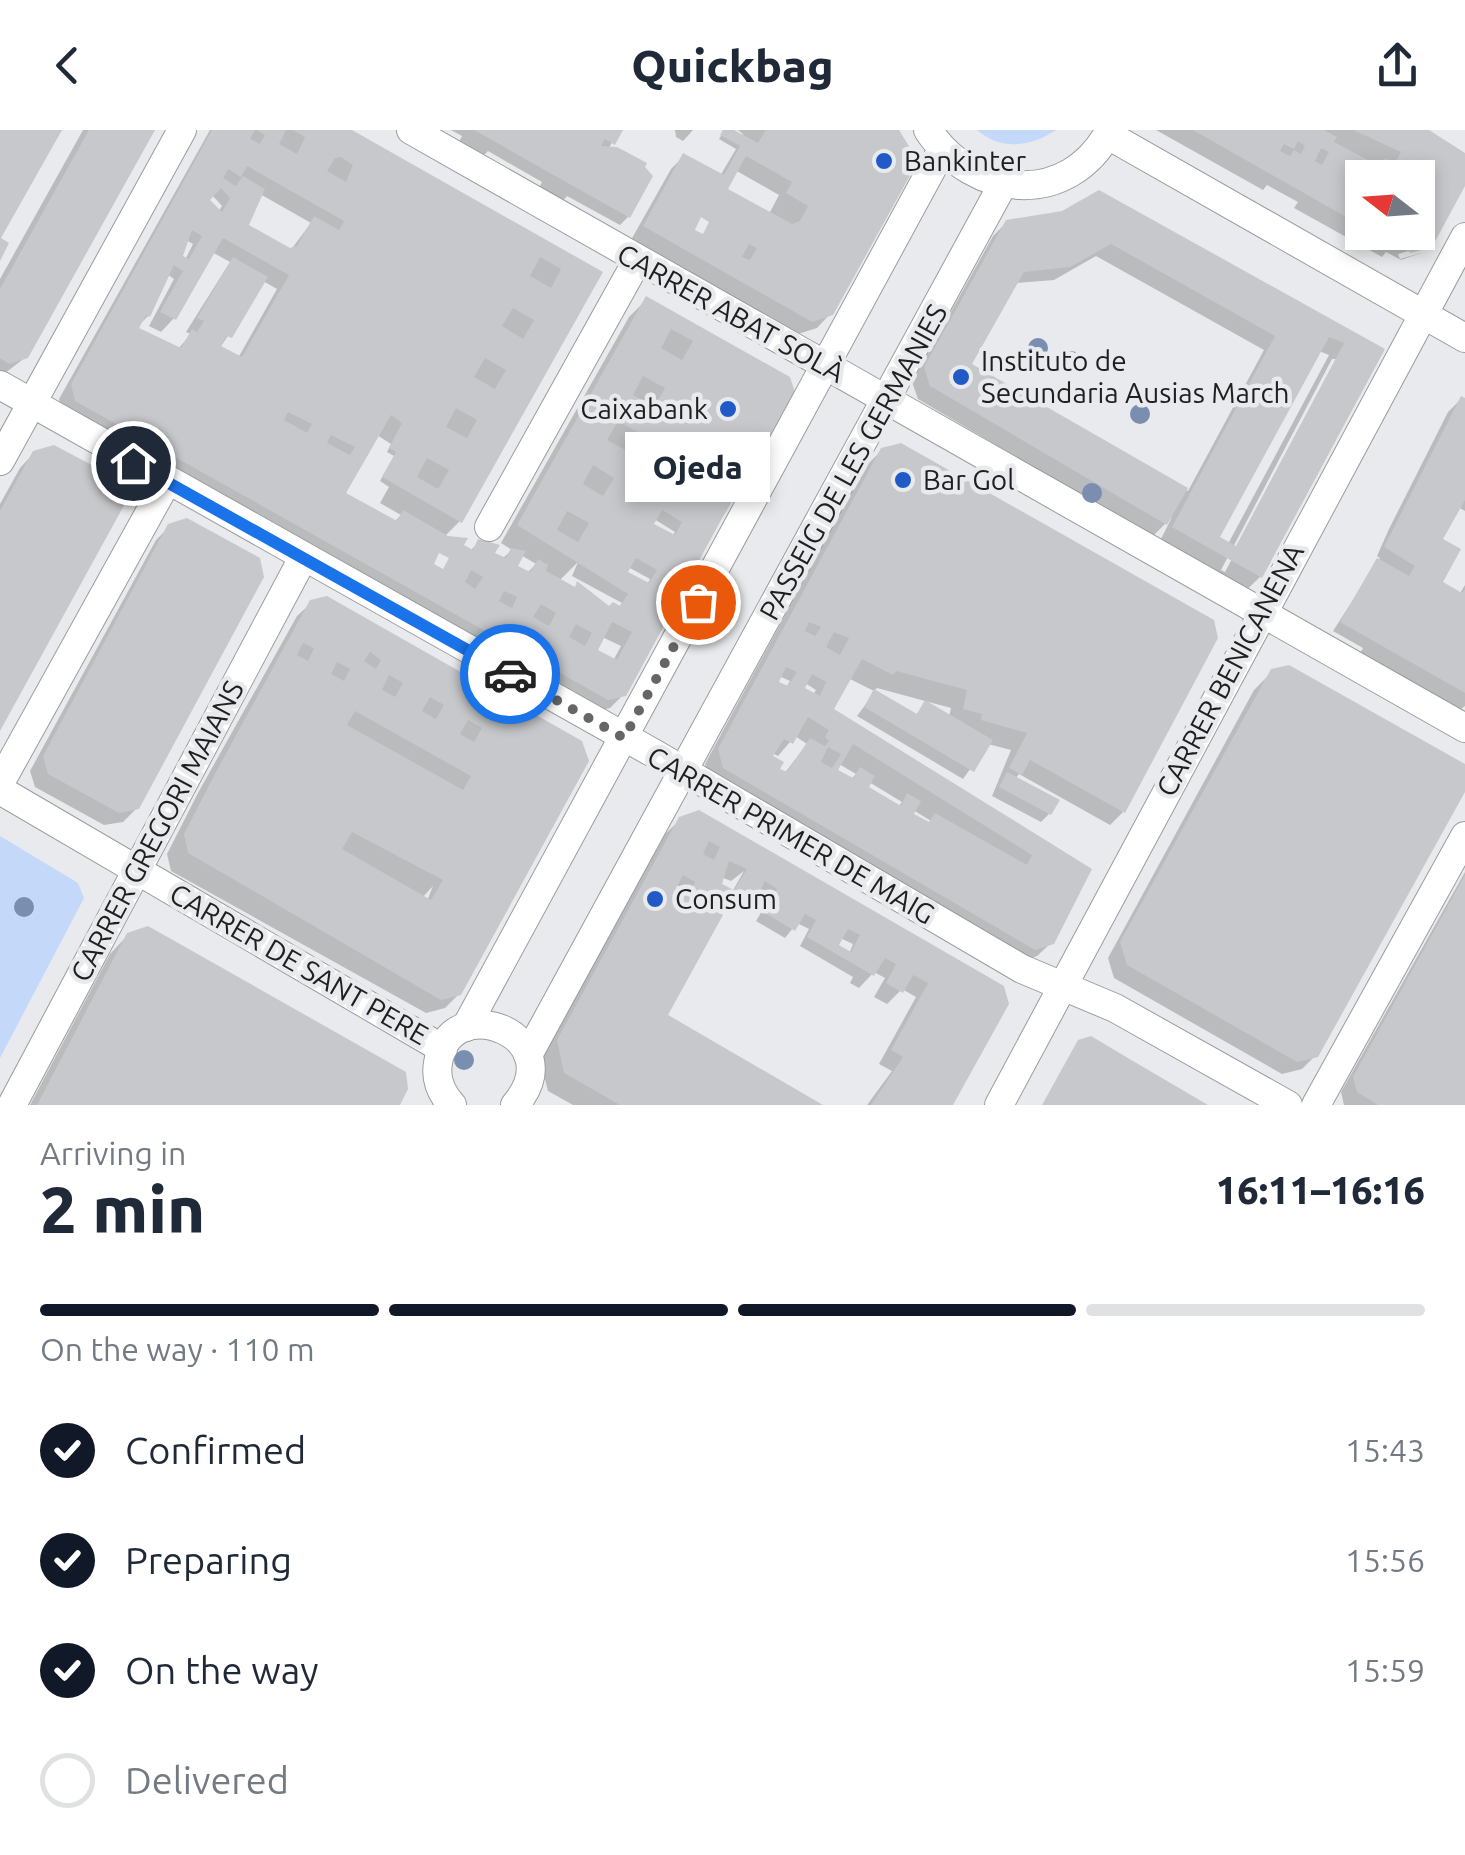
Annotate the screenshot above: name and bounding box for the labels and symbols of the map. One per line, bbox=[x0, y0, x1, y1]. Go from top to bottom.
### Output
place label: Bankinter bbox=[904, 145, 1026, 176]
marker: Bankinter bbox=[873, 150, 895, 172]
north arrow bbox=[1345, 160, 1435, 250]
street label: CARRER ABAT SOLÀ bbox=[612, 236, 851, 388]
street label: PASSEIG DE LES GERMANIES bbox=[753, 298, 952, 625]
place label: Instituto de Secundaria Ausias March bbox=[981, 345, 1290, 408]
marker: Instituto de Secundaria Ausias March bbox=[950, 366, 972, 388]
place label: Caixabank bbox=[580, 393, 708, 424]
marker: Caixabank bbox=[717, 398, 739, 420]
pin bbox=[91, 421, 176, 506]
callout: Ojeda bbox=[626, 432, 770, 502]
place label: Bar Gol bbox=[923, 464, 1014, 495]
marker: Bar Gol bbox=[892, 469, 914, 491]
street label: CARRER BENICANENA bbox=[1150, 538, 1309, 801]
pin bbox=[656, 560, 741, 645]
courier bbox=[460, 624, 560, 724]
street label: CARRER GREGORI MAIANS bbox=[64, 675, 249, 986]
street label: CARRER PRIMER DE MAIG bbox=[642, 740, 940, 929]
street label: CARRER DE SANT PERE bbox=[165, 877, 434, 1050]
place label: Consum bbox=[675, 883, 777, 914]
marker: Consum bbox=[644, 888, 666, 910]

